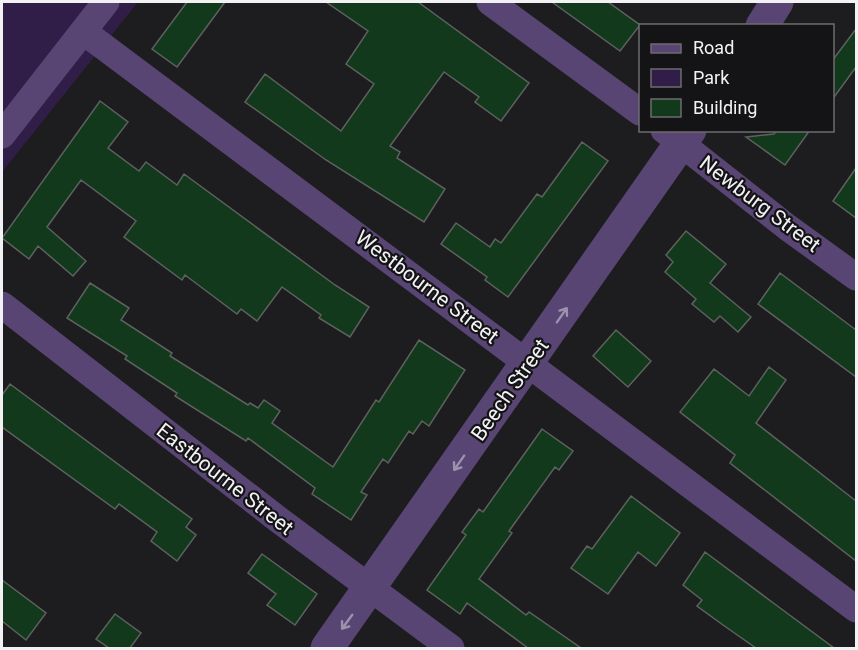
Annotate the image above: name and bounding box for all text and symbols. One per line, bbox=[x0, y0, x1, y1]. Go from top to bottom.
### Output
legend bbox=[639, 24, 834, 132]
text: Road bbox=[693, 37, 734, 58]
text: Park bbox=[693, 67, 730, 88]
text: Building bbox=[693, 97, 757, 118]
street label: Newburg Street bbox=[695, 151, 825, 257]
street label: Westbourne Street bbox=[351, 225, 503, 349]
one-way arrow bbox=[556, 308, 568, 324]
street label: Beech Street bbox=[466, 334, 554, 445]
street label: Eastbourne Street bbox=[152, 418, 298, 540]
one-way arrow bbox=[453, 454, 465, 470]
one-way arrow bbox=[340, 614, 353, 630]

